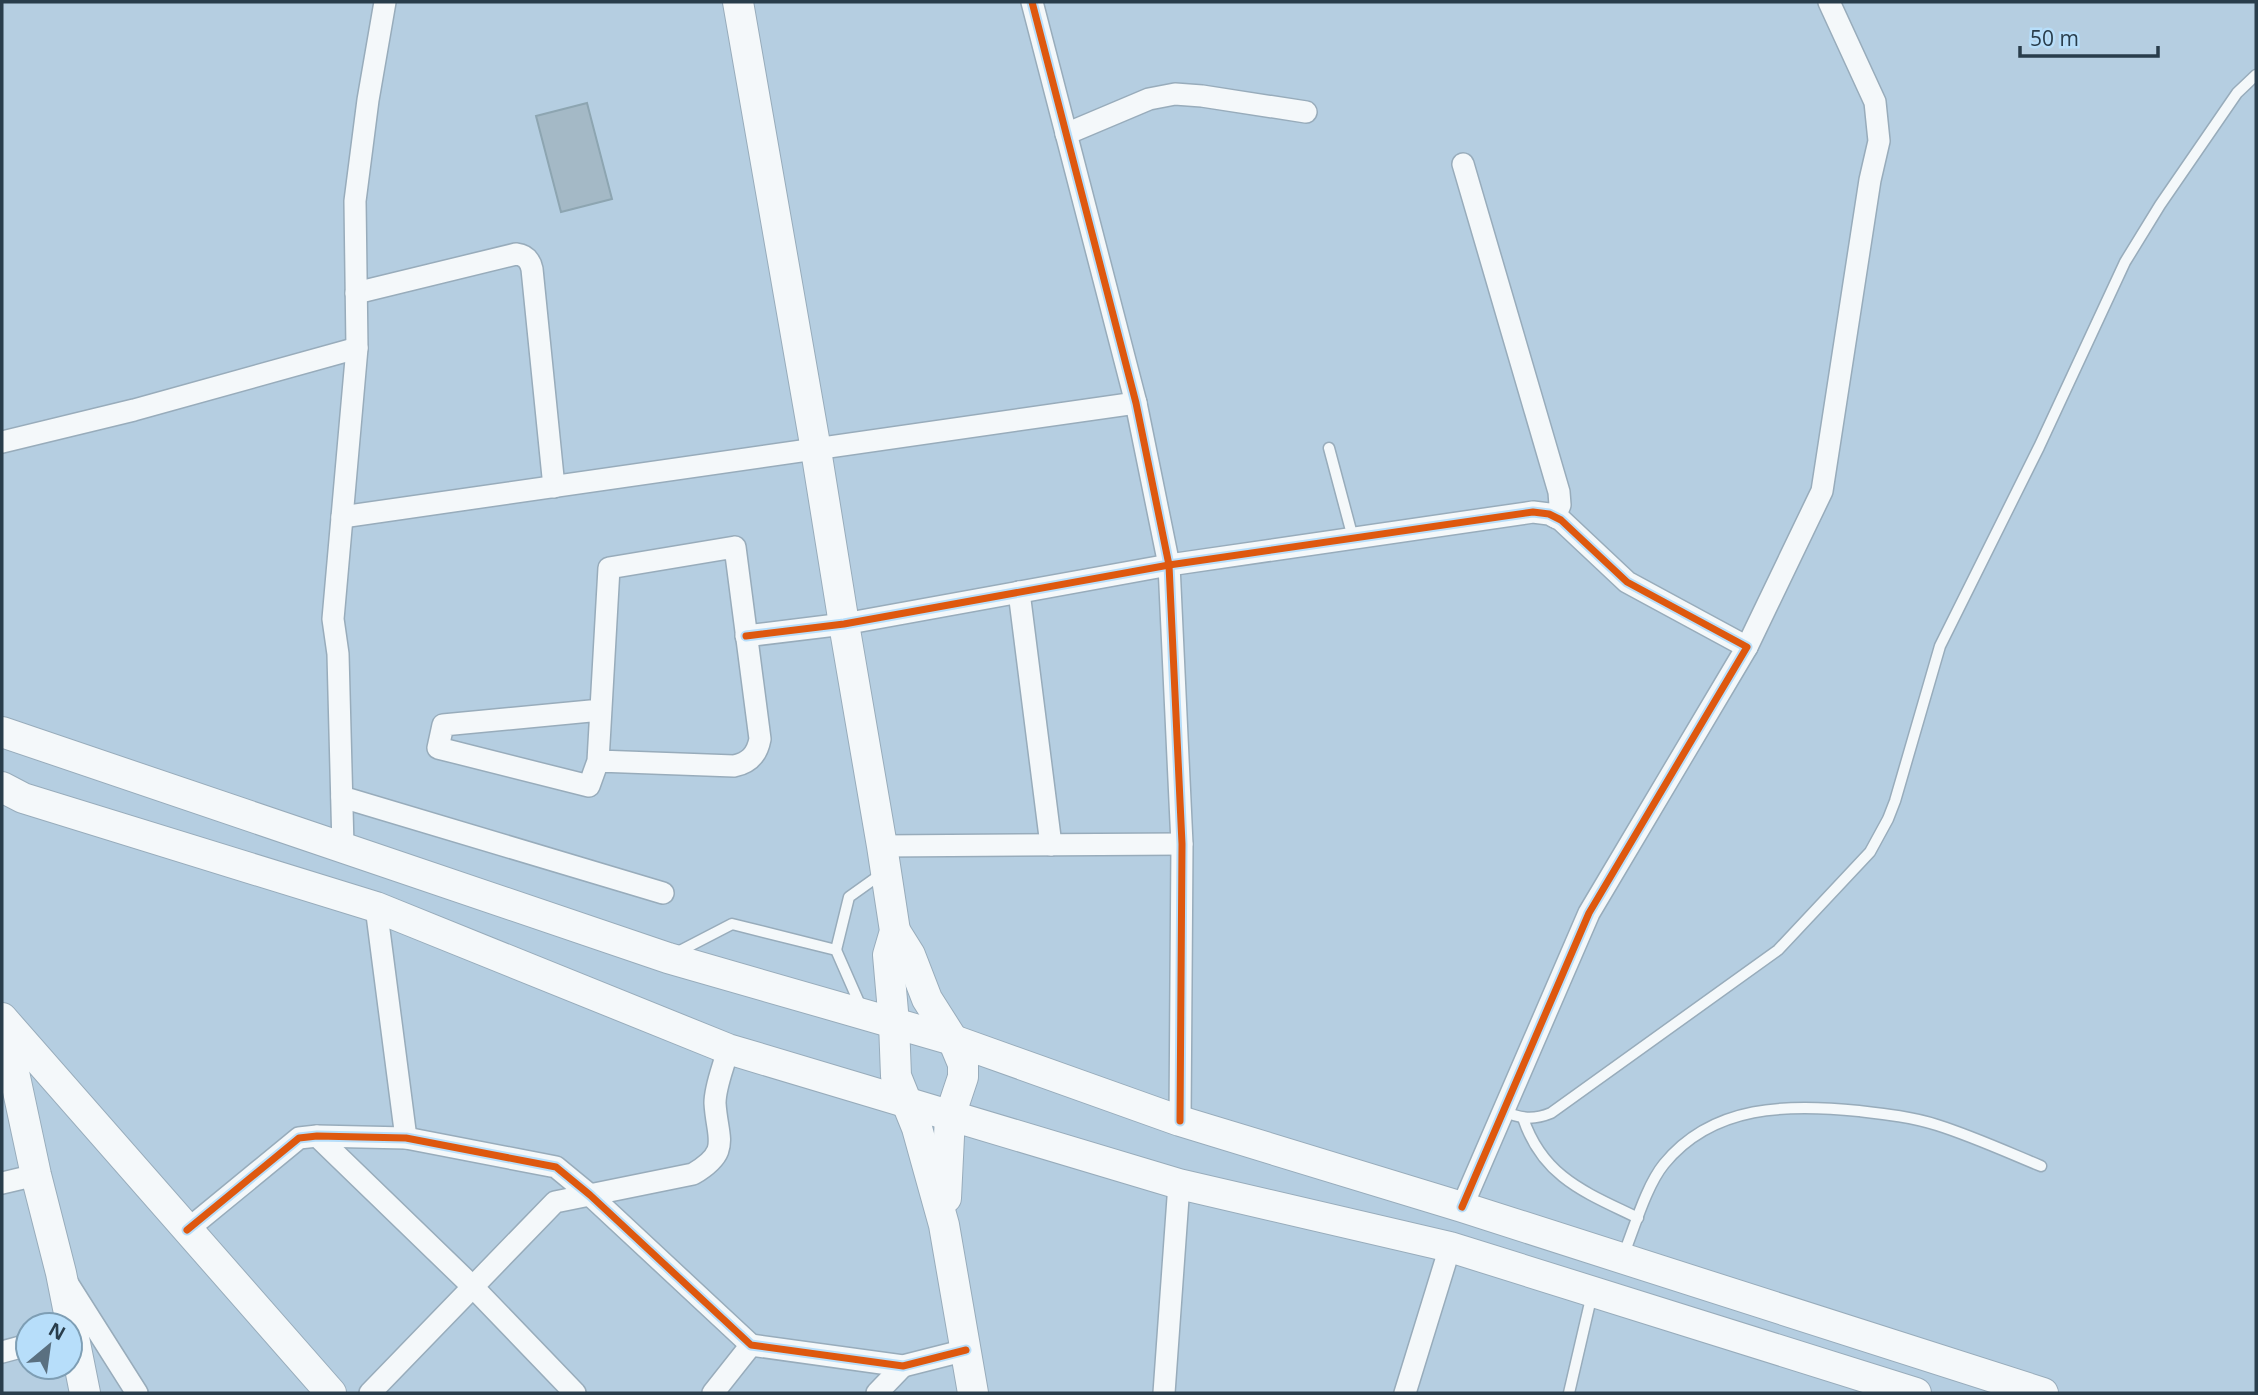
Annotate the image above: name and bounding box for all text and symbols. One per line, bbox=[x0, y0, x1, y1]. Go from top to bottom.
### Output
scale bar bbox=[2020, 14, 2158, 58]
text: 50 m bbox=[2030, 24, 2079, 52]
north arrow bbox=[14, 1311, 84, 1381]
text: N bbox=[44, 1316, 70, 1346]

